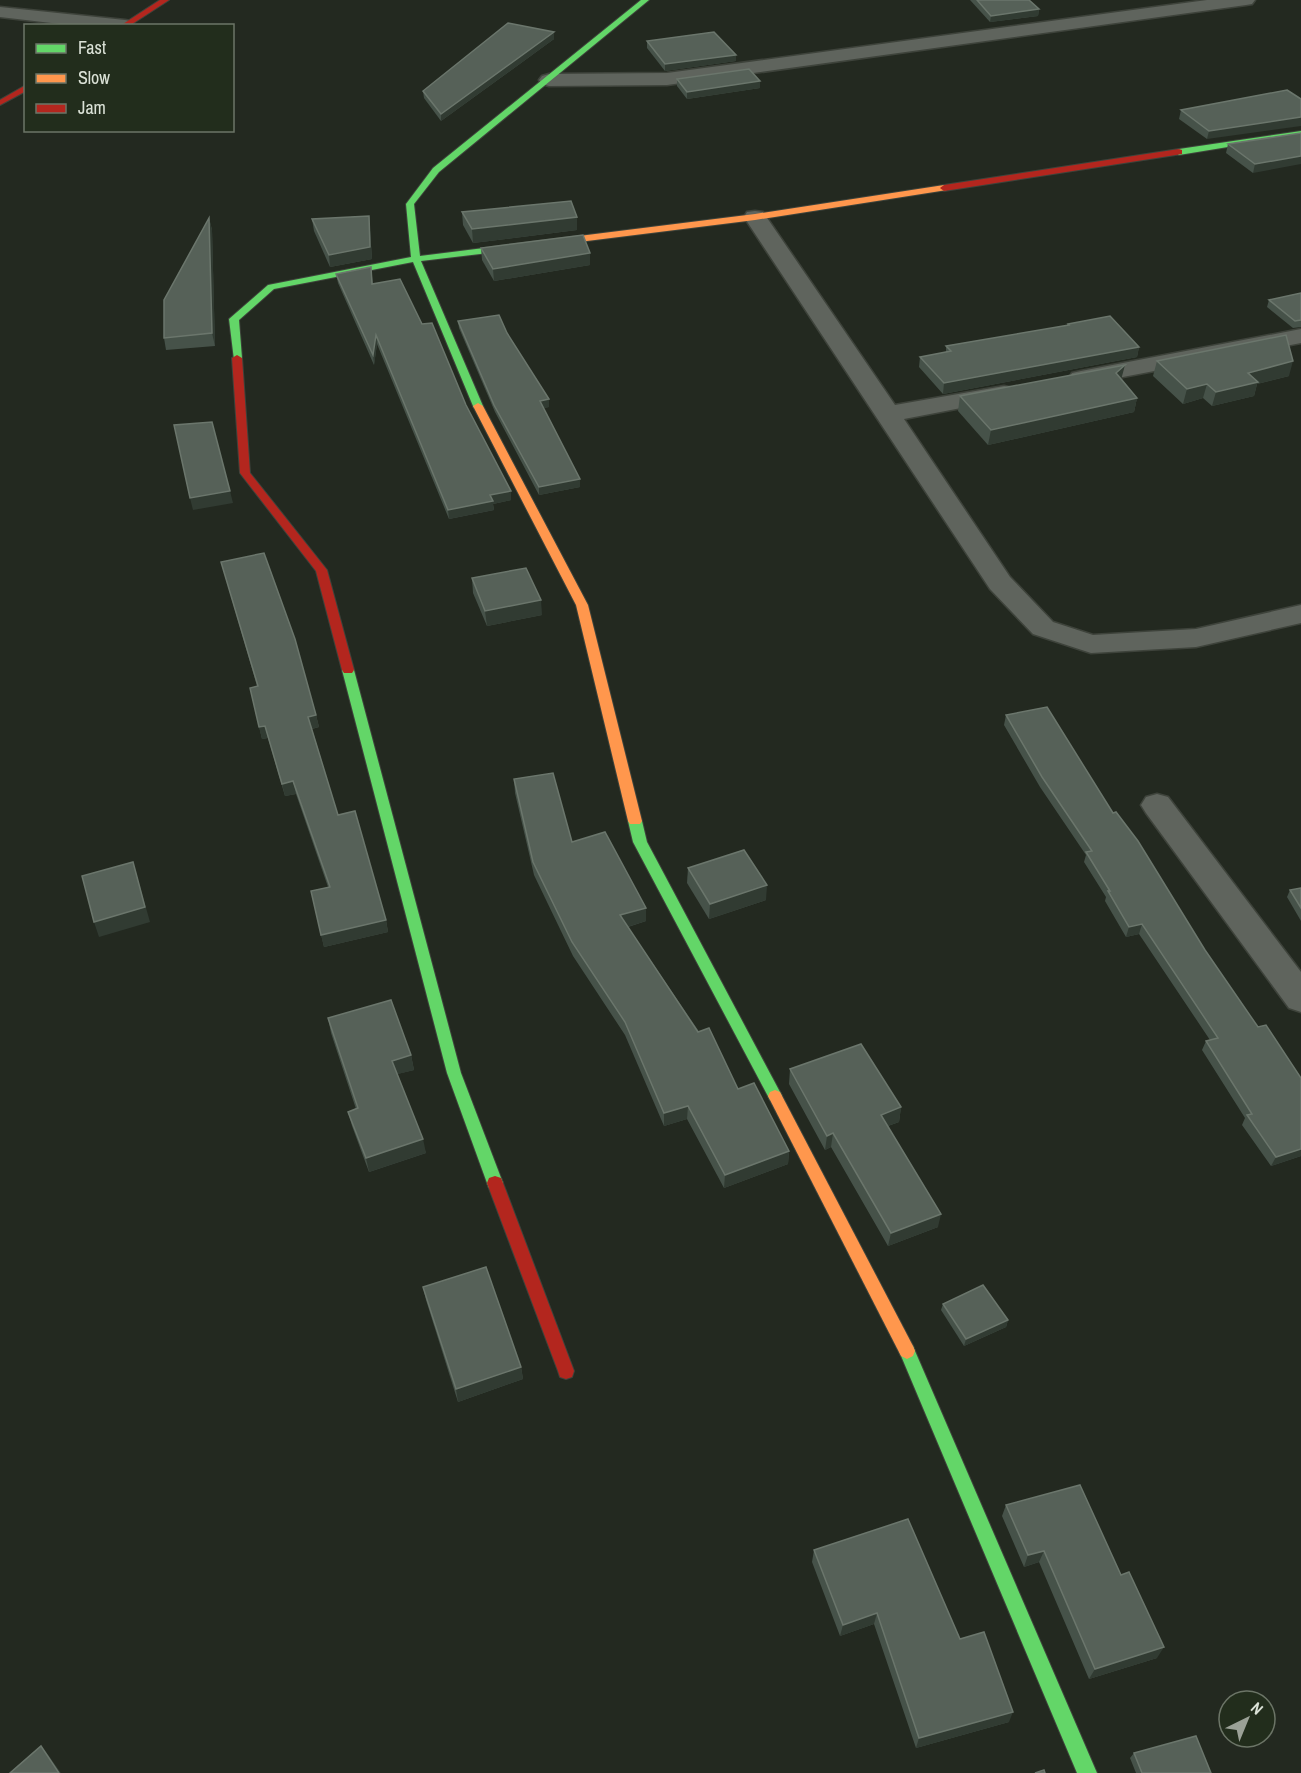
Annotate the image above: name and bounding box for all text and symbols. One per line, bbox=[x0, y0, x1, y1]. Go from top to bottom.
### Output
legend bbox=[24, 24, 234, 132]
text: Fast bbox=[78, 35, 106, 60]
text: Slow bbox=[78, 65, 110, 90]
text: Jam bbox=[78, 95, 106, 120]
north arrow bbox=[1217, 1689, 1277, 1749]
text: N bbox=[1246, 1697, 1268, 1719]

